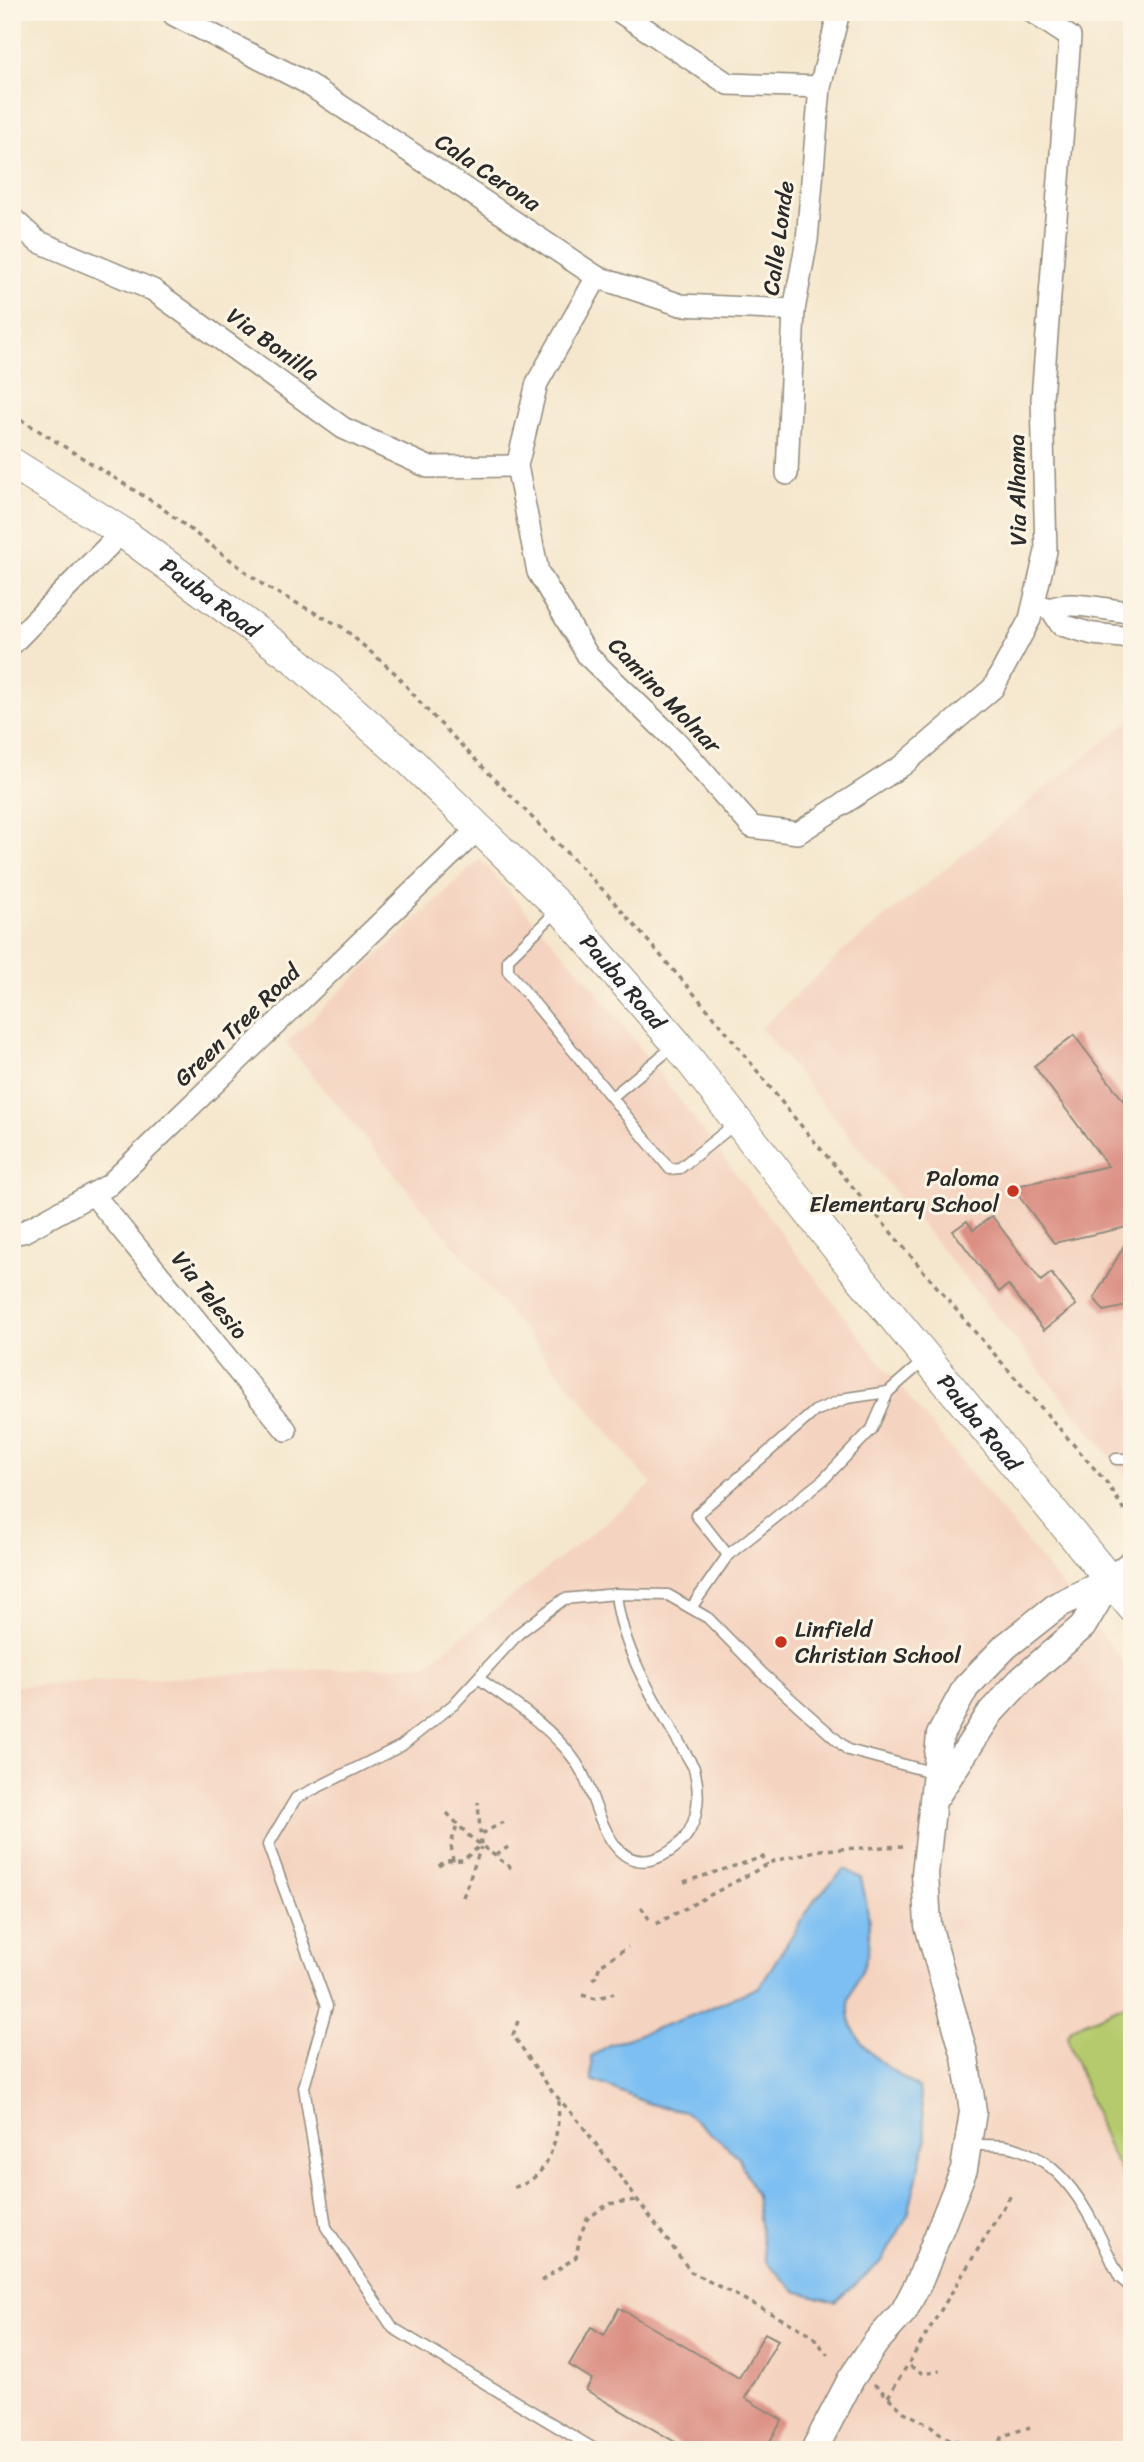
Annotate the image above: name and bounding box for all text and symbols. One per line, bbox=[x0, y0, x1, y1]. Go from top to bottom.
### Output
street label: Cala Cerona bbox=[426, 122, 550, 223]
street label: Calle Londe bbox=[750, 178, 807, 298]
street label: Via Bonilla bbox=[217, 296, 328, 393]
street label: Via Alhama bbox=[996, 434, 1039, 546]
street label: Pauba Road bbox=[151, 546, 271, 650]
street label: Camino Molnar bbox=[598, 627, 733, 765]
street label: Pauba Road bbox=[569, 924, 678, 1041]
street label: Green Tree Road bbox=[164, 952, 312, 1097]
place label: Paloma Elementary School bbox=[809, 1158, 999, 1225]
marker: Paloma Elementary School bbox=[1005, 1183, 1021, 1199]
street label: Via Telesio bbox=[160, 1241, 259, 1349]
street label: Pauba Road bbox=[926, 1364, 1034, 1482]
place label: Linfield Christian School bbox=[795, 1609, 961, 1676]
marker: Linfield Christian School bbox=[773, 1634, 789, 1650]

